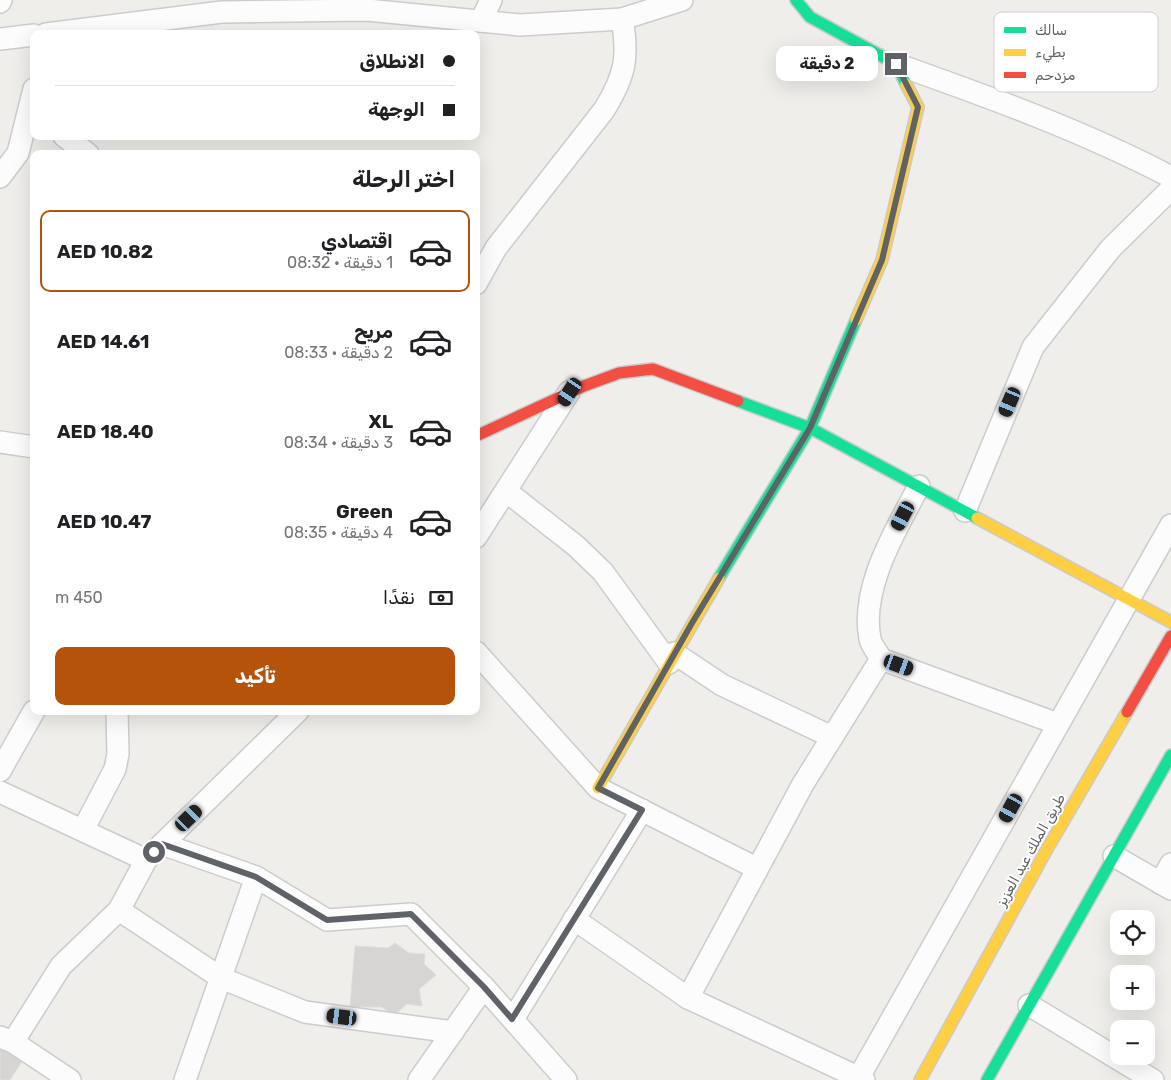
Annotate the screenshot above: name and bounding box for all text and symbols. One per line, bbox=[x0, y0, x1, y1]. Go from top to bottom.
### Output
legend bbox=[994, 12, 1158, 92]
text: سالك bbox=[1035, 22, 1067, 39]
text: بطيء bbox=[1035, 44, 1066, 63]
callout: 2 دقيقة bbox=[776, 46, 878, 82]
text: الانطلاق bbox=[359, 50, 425, 73]
route end bbox=[885, 53, 907, 75]
text: 2 دقيقة bbox=[800, 54, 854, 73]
text: مزدحم bbox=[1035, 67, 1075, 84]
text: الوجهة bbox=[368, 98, 425, 121]
text: اختر الرحلة bbox=[352, 166, 455, 193]
icon: car bbox=[408, 229, 453, 274]
text: اقتصادي bbox=[321, 230, 393, 253]
text: AED 10.82 bbox=[57, 240, 153, 263]
text: 1 دقيقة · 08:32 bbox=[287, 253, 393, 272]
icon: car bbox=[408, 319, 453, 364]
text: مريح bbox=[354, 320, 393, 343]
text: AED 14.61 bbox=[57, 330, 149, 353]
text: 2 دقيقة · 08:33 bbox=[284, 343, 393, 362]
car bbox=[555, 375, 584, 409]
car bbox=[997, 385, 1022, 419]
icon: car bbox=[408, 409, 453, 454]
text: XL bbox=[369, 410, 393, 433]
text: AED 18.40 bbox=[57, 420, 154, 443]
text: 3 دقيقة · 08:34 bbox=[284, 433, 393, 452]
icon: car bbox=[408, 499, 453, 544]
car bbox=[889, 499, 916, 533]
text: Green bbox=[336, 500, 393, 523]
text: AED 10.47 bbox=[57, 510, 151, 533]
text: 4 دقيقة · 08:35 bbox=[284, 523, 393, 542]
icon: cash bbox=[427, 584, 455, 612]
text: نقدًا bbox=[383, 586, 415, 609]
text: 450 m bbox=[55, 588, 103, 607]
button: تأكيد bbox=[55, 647, 455, 705]
car bbox=[882, 653, 915, 677]
street label: طريق الملك عبد العزيز bbox=[993, 791, 1069, 910]
car bbox=[997, 791, 1024, 825]
car bbox=[172, 802, 205, 834]
route start bbox=[143, 841, 165, 863]
map controls bbox=[1110, 910, 1155, 1065]
button: locate bbox=[1110, 910, 1155, 955]
button: + bbox=[1110, 965, 1155, 1010]
car bbox=[326, 1008, 357, 1026]
button: − bbox=[1110, 1020, 1155, 1065]

